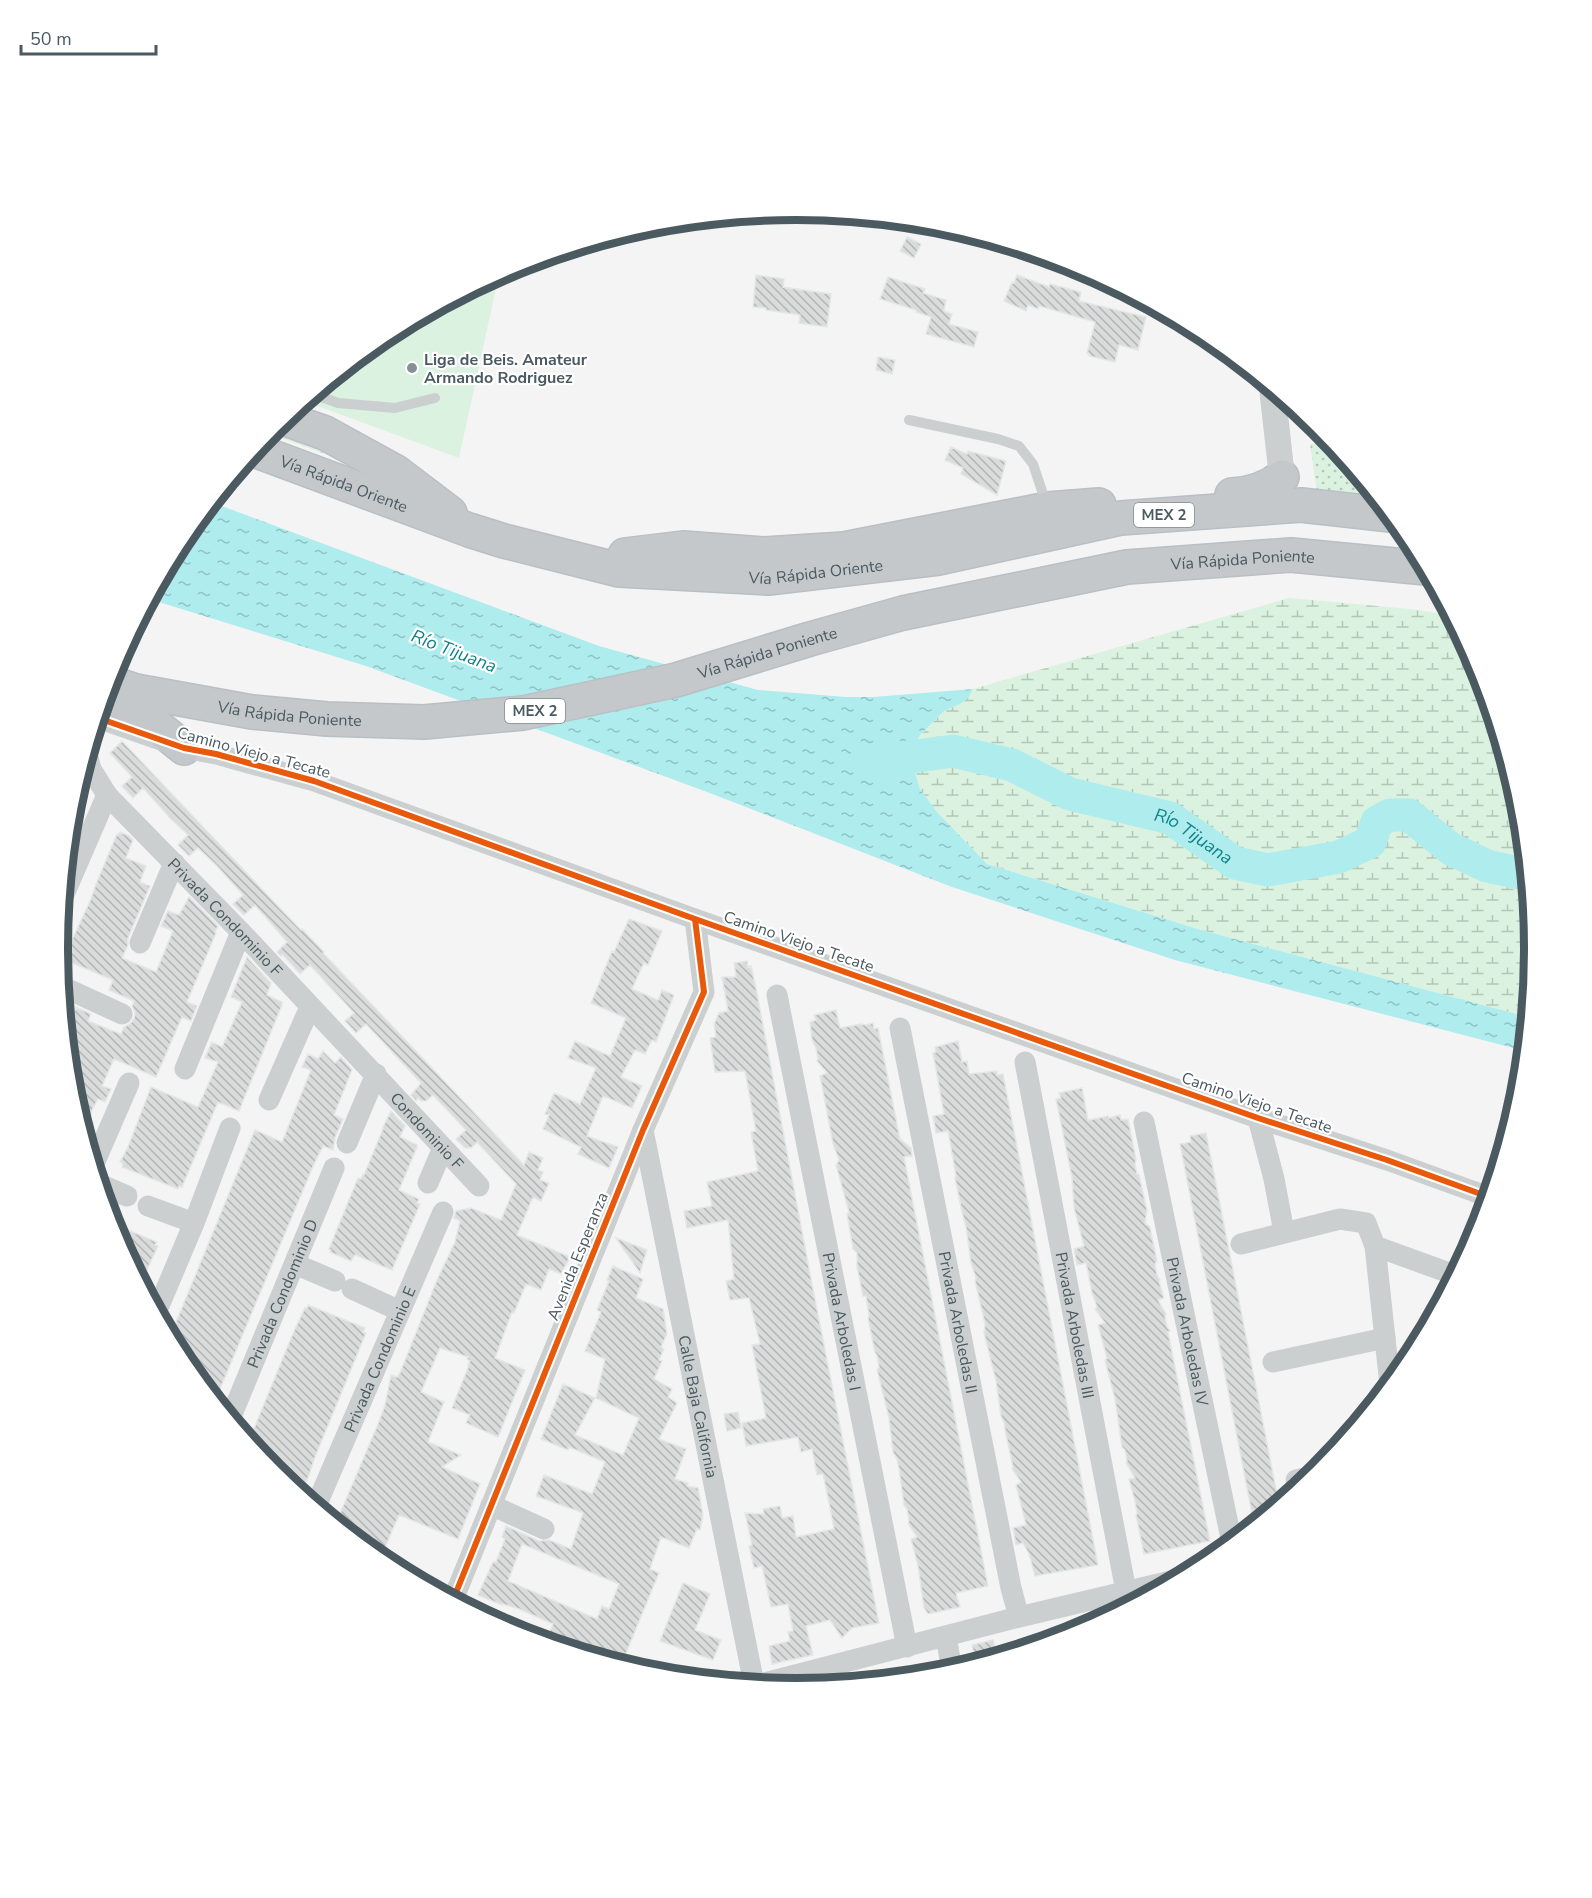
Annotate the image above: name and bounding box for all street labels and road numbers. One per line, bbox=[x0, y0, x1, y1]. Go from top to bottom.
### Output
street label: Vía Rápida Oriente bbox=[276, 450, 411, 518]
road number: MEX 2 bbox=[1134, 503, 1194, 527]
street label: Vía Rápida Poniente bbox=[1169, 545, 1316, 576]
street label: Vía Rápida Oriente bbox=[747, 555, 884, 590]
street label: Vía Rápida Poniente bbox=[694, 622, 840, 685]
street label: Vía Rápida Poniente bbox=[215, 696, 362, 732]
road number: MEX 2 bbox=[505, 699, 565, 723]
street label: Camino Viejo a Tecate bbox=[175, 722, 333, 784]
street label: Privada Condominio F bbox=[163, 854, 287, 982]
street label: Camino Viejo a Tecate bbox=[720, 906, 877, 978]
street label: Camino Viejo a Tecate bbox=[1178, 1067, 1335, 1139]
street label: Condominio F bbox=[385, 1088, 468, 1175]
street label: Avenida Esperanza bbox=[542, 1189, 614, 1324]
street label: Privada Condominio D bbox=[242, 1216, 324, 1372]
street label: Privada Arboledas II bbox=[933, 1249, 982, 1396]
street label: Privada Arboledas III bbox=[1050, 1250, 1099, 1401]
street label: Privada Arboledas I bbox=[817, 1251, 866, 1393]
street label: Privada Arboledas IV bbox=[1161, 1255, 1213, 1409]
street label: Privada Condominio E bbox=[339, 1283, 422, 1436]
street label: Calle Baja California bbox=[672, 1333, 722, 1480]

